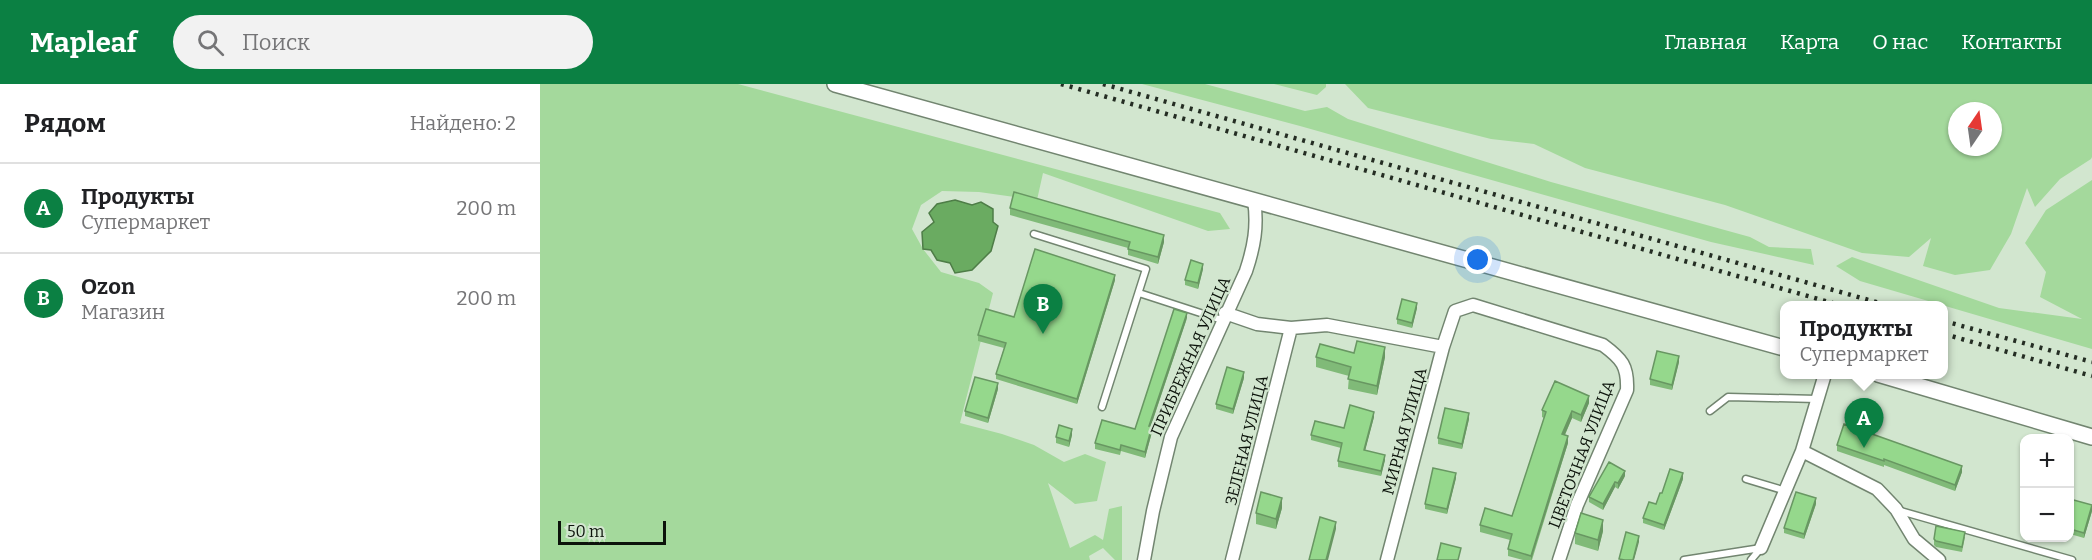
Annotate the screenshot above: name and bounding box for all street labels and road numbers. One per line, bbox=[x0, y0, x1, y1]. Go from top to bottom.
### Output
street label: ПРИБРЕЖНАЯ УЛИЦА bbox=[1147, 273, 1235, 439]
street label: МИРНАЯ УЛИЦА bbox=[1378, 365, 1431, 497]
street label: ЗЕЛЕНАЯ УЛИЦА bbox=[1221, 372, 1272, 507]
street label: ЦВЕТОЧНАЯ УЛИЦА bbox=[1544, 377, 1619, 531]

